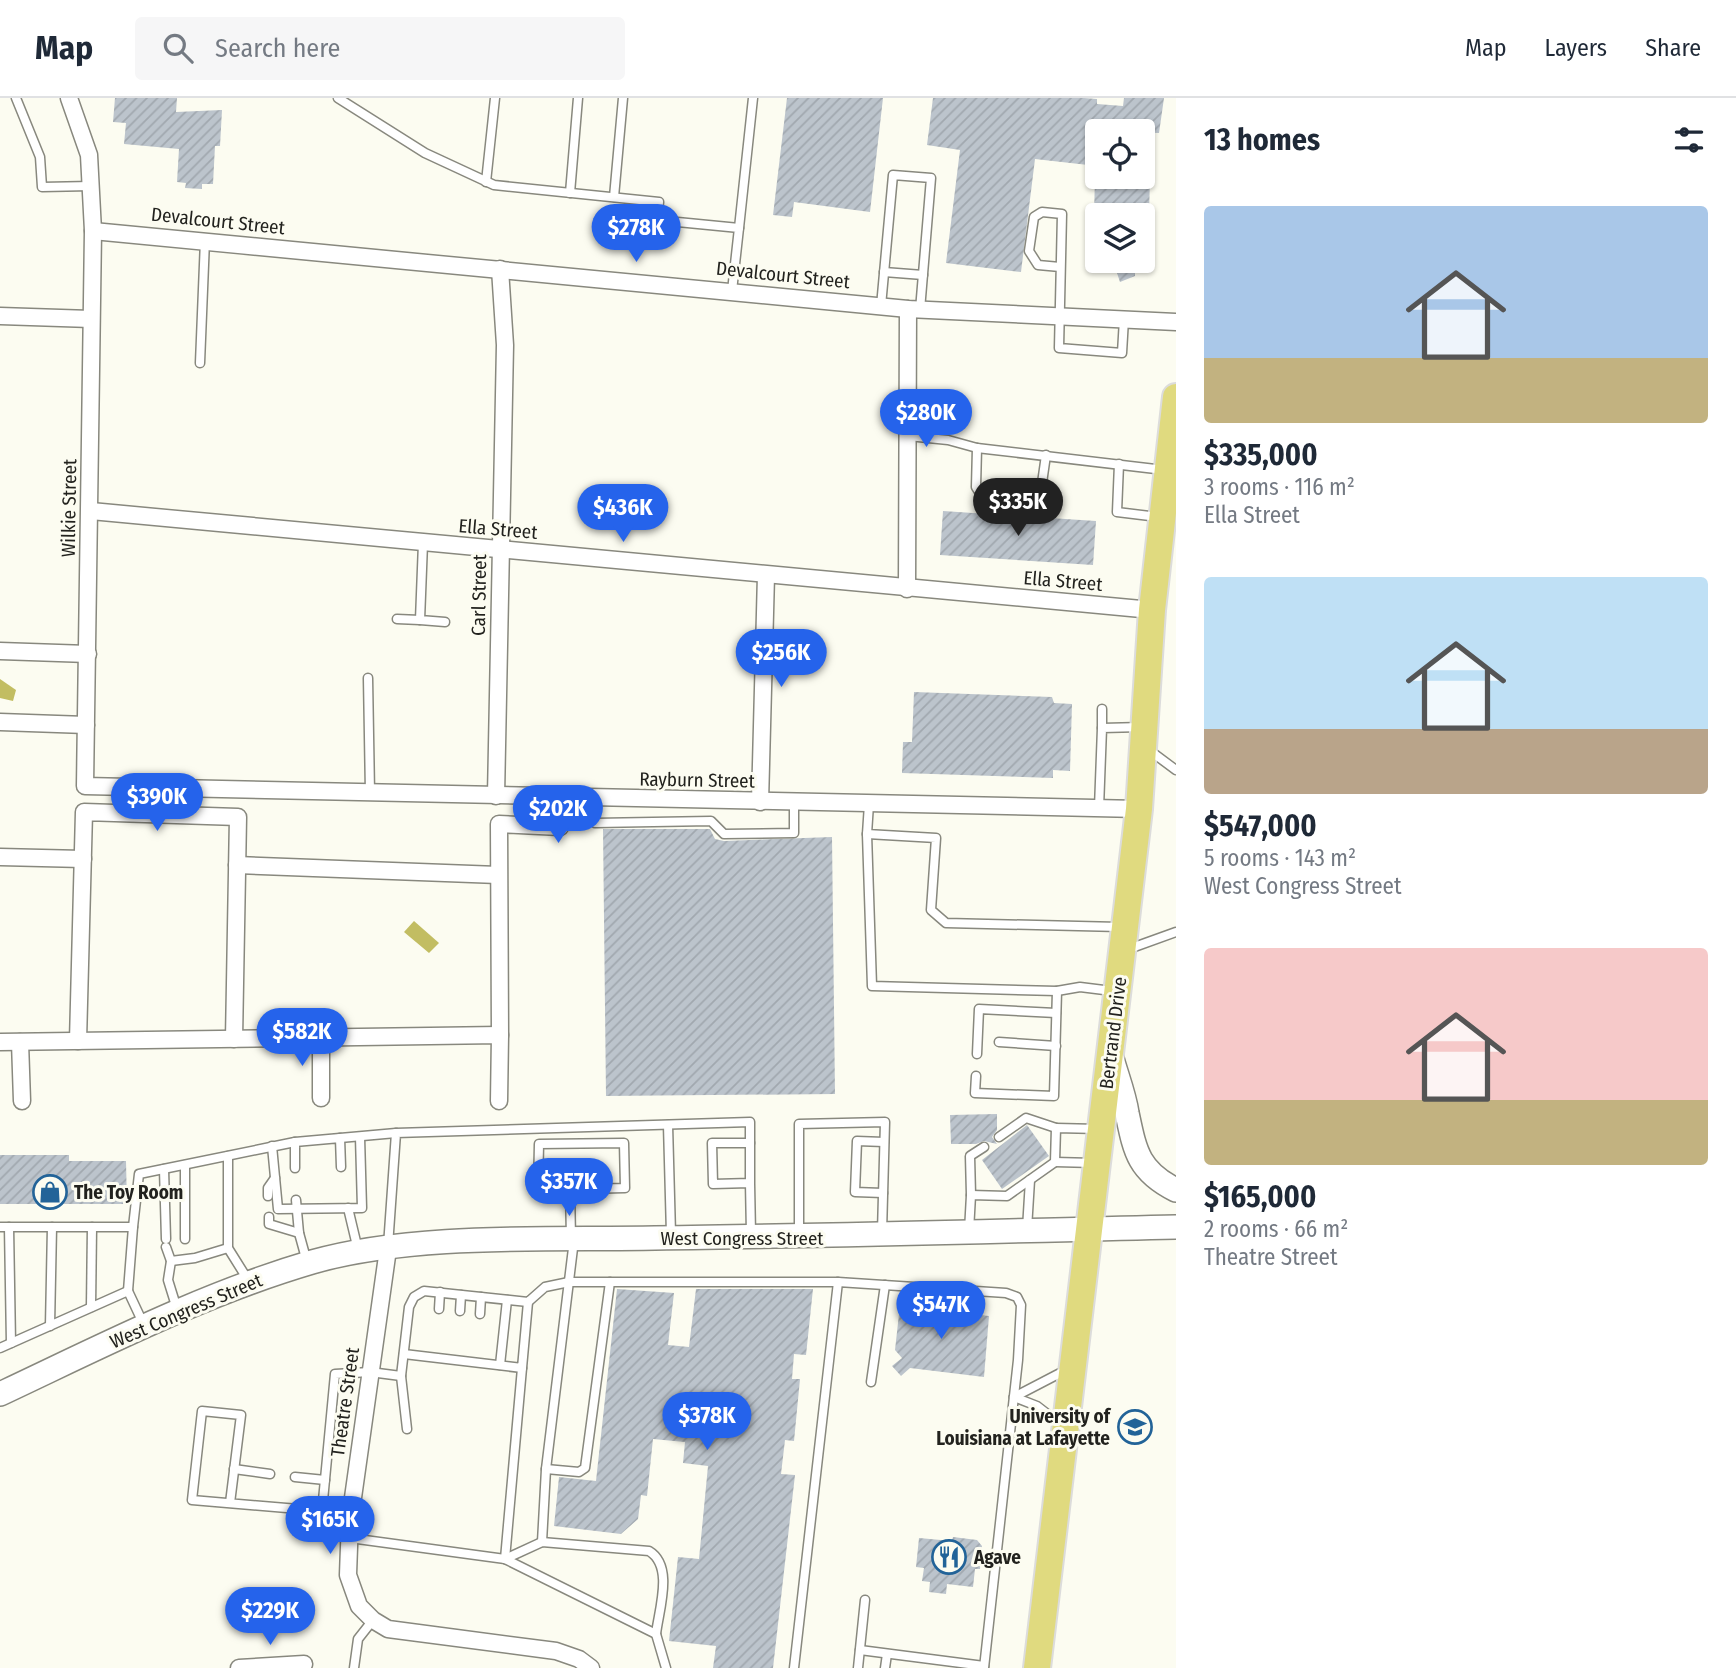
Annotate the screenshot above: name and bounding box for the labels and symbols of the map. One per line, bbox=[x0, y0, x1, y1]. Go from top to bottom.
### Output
street label: Devalcourt Street bbox=[150, 203, 287, 240]
pin: $278K bbox=[587, 204, 685, 264]
street label: Devalcourt Street bbox=[715, 257, 852, 294]
pin: $280K bbox=[877, 390, 975, 449]
street label: Wilkie Street bbox=[57, 458, 81, 557]
pin: $335K bbox=[969, 478, 1067, 538]
pin: $436K bbox=[574, 484, 672, 544]
street label: Ella Street bbox=[458, 514, 539, 544]
street label: Carl Street bbox=[467, 553, 491, 636]
street label: Ella Street bbox=[1023, 566, 1104, 596]
pin: $256K bbox=[732, 630, 830, 689]
street label: Rayburn Street bbox=[639, 767, 756, 793]
pin: $390K bbox=[108, 774, 206, 833]
pin: $202K bbox=[509, 786, 607, 845]
street label: Bertrand Drive bbox=[1095, 976, 1131, 1090]
pin: $582K bbox=[253, 1009, 351, 1068]
pin: $357K bbox=[520, 1158, 618, 1218]
shop icon: The Toy Room bbox=[31, 1173, 69, 1211]
place label: The Toy Room bbox=[74, 1181, 183, 1204]
street label: West Congress Street bbox=[660, 1227, 824, 1250]
street label: West Congress Street bbox=[106, 1268, 266, 1353]
pin: $547K bbox=[892, 1282, 990, 1341]
street label: Theatre Street bbox=[326, 1345, 364, 1458]
pin: $378K bbox=[658, 1392, 756, 1452]
place label: University of Louisiana at Lafayette bbox=[936, 1405, 1112, 1450]
school or university icon: University of Louisiana at Lafayette bbox=[1116, 1408, 1154, 1446]
pin: $165K bbox=[281, 1496, 379, 1556]
restaurant icon: Agave bbox=[930, 1538, 968, 1576]
place label: Agave bbox=[973, 1546, 1021, 1569]
pin: $229K bbox=[221, 1588, 319, 1647]

